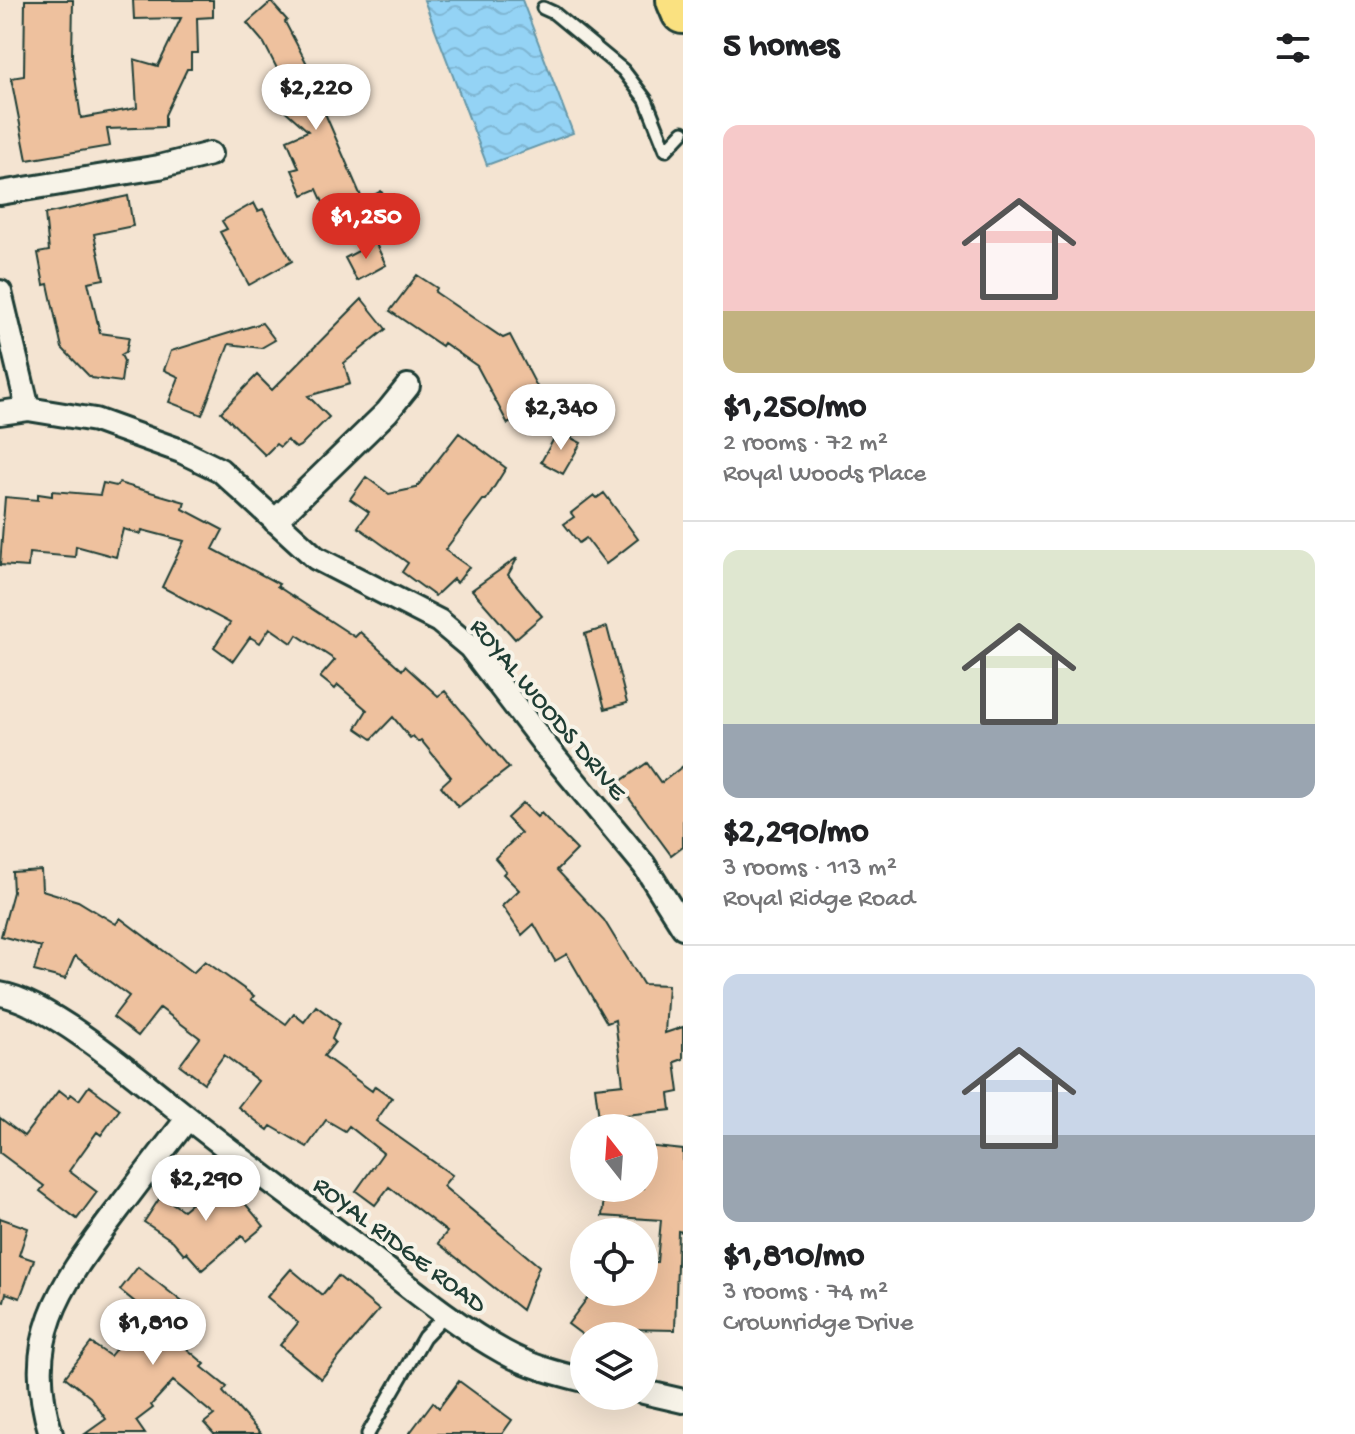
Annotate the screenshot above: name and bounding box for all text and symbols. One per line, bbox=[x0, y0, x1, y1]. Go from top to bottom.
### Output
icon: filters bbox=[1271, 26, 1315, 70]
text: 5 homes bbox=[723, 28, 839, 68]
pin: $2,220 bbox=[251, 64, 381, 132]
text: $2,220 bbox=[280, 74, 352, 105]
icon: home bbox=[947, 177, 1091, 321]
pin: $1,250 bbox=[301, 193, 431, 261]
text: $1,250 bbox=[330, 203, 402, 234]
pin: $2,340 bbox=[496, 384, 626, 452]
text: $1,250/mo bbox=[723, 389, 867, 429]
text: $2,340 bbox=[524, 394, 598, 425]
text: 2 rooms · 72 m² bbox=[723, 429, 888, 460]
text: Royal Woods Place bbox=[723, 460, 926, 491]
icon: home bbox=[947, 602, 1091, 746]
street label: ROYAL WOODS DRIVE bbox=[461, 613, 632, 809]
text: $2,290/mo bbox=[723, 814, 869, 854]
text: 3 rooms · 113 m² bbox=[723, 854, 897, 885]
text: Royal Ridge Road bbox=[723, 885, 915, 916]
icon: home bbox=[947, 1026, 1091, 1170]
north arrow bbox=[570, 1114, 658, 1202]
map controls bbox=[570, 1114, 658, 1410]
pin: $2,290 bbox=[141, 1155, 271, 1223]
text: $2,290 bbox=[169, 1165, 243, 1196]
street label: ROYAL RIDGE ROAD bbox=[305, 1171, 491, 1322]
button: locate bbox=[570, 1218, 658, 1306]
text: $1,810/mo bbox=[723, 1238, 864, 1278]
text: 3 rooms · 74 m² bbox=[723, 1278, 888, 1309]
pin: $1,810 bbox=[88, 1299, 218, 1367]
text: $1,810 bbox=[118, 1309, 188, 1340]
text: Crownridge Drive bbox=[723, 1309, 913, 1340]
button: layers bbox=[570, 1322, 658, 1410]

